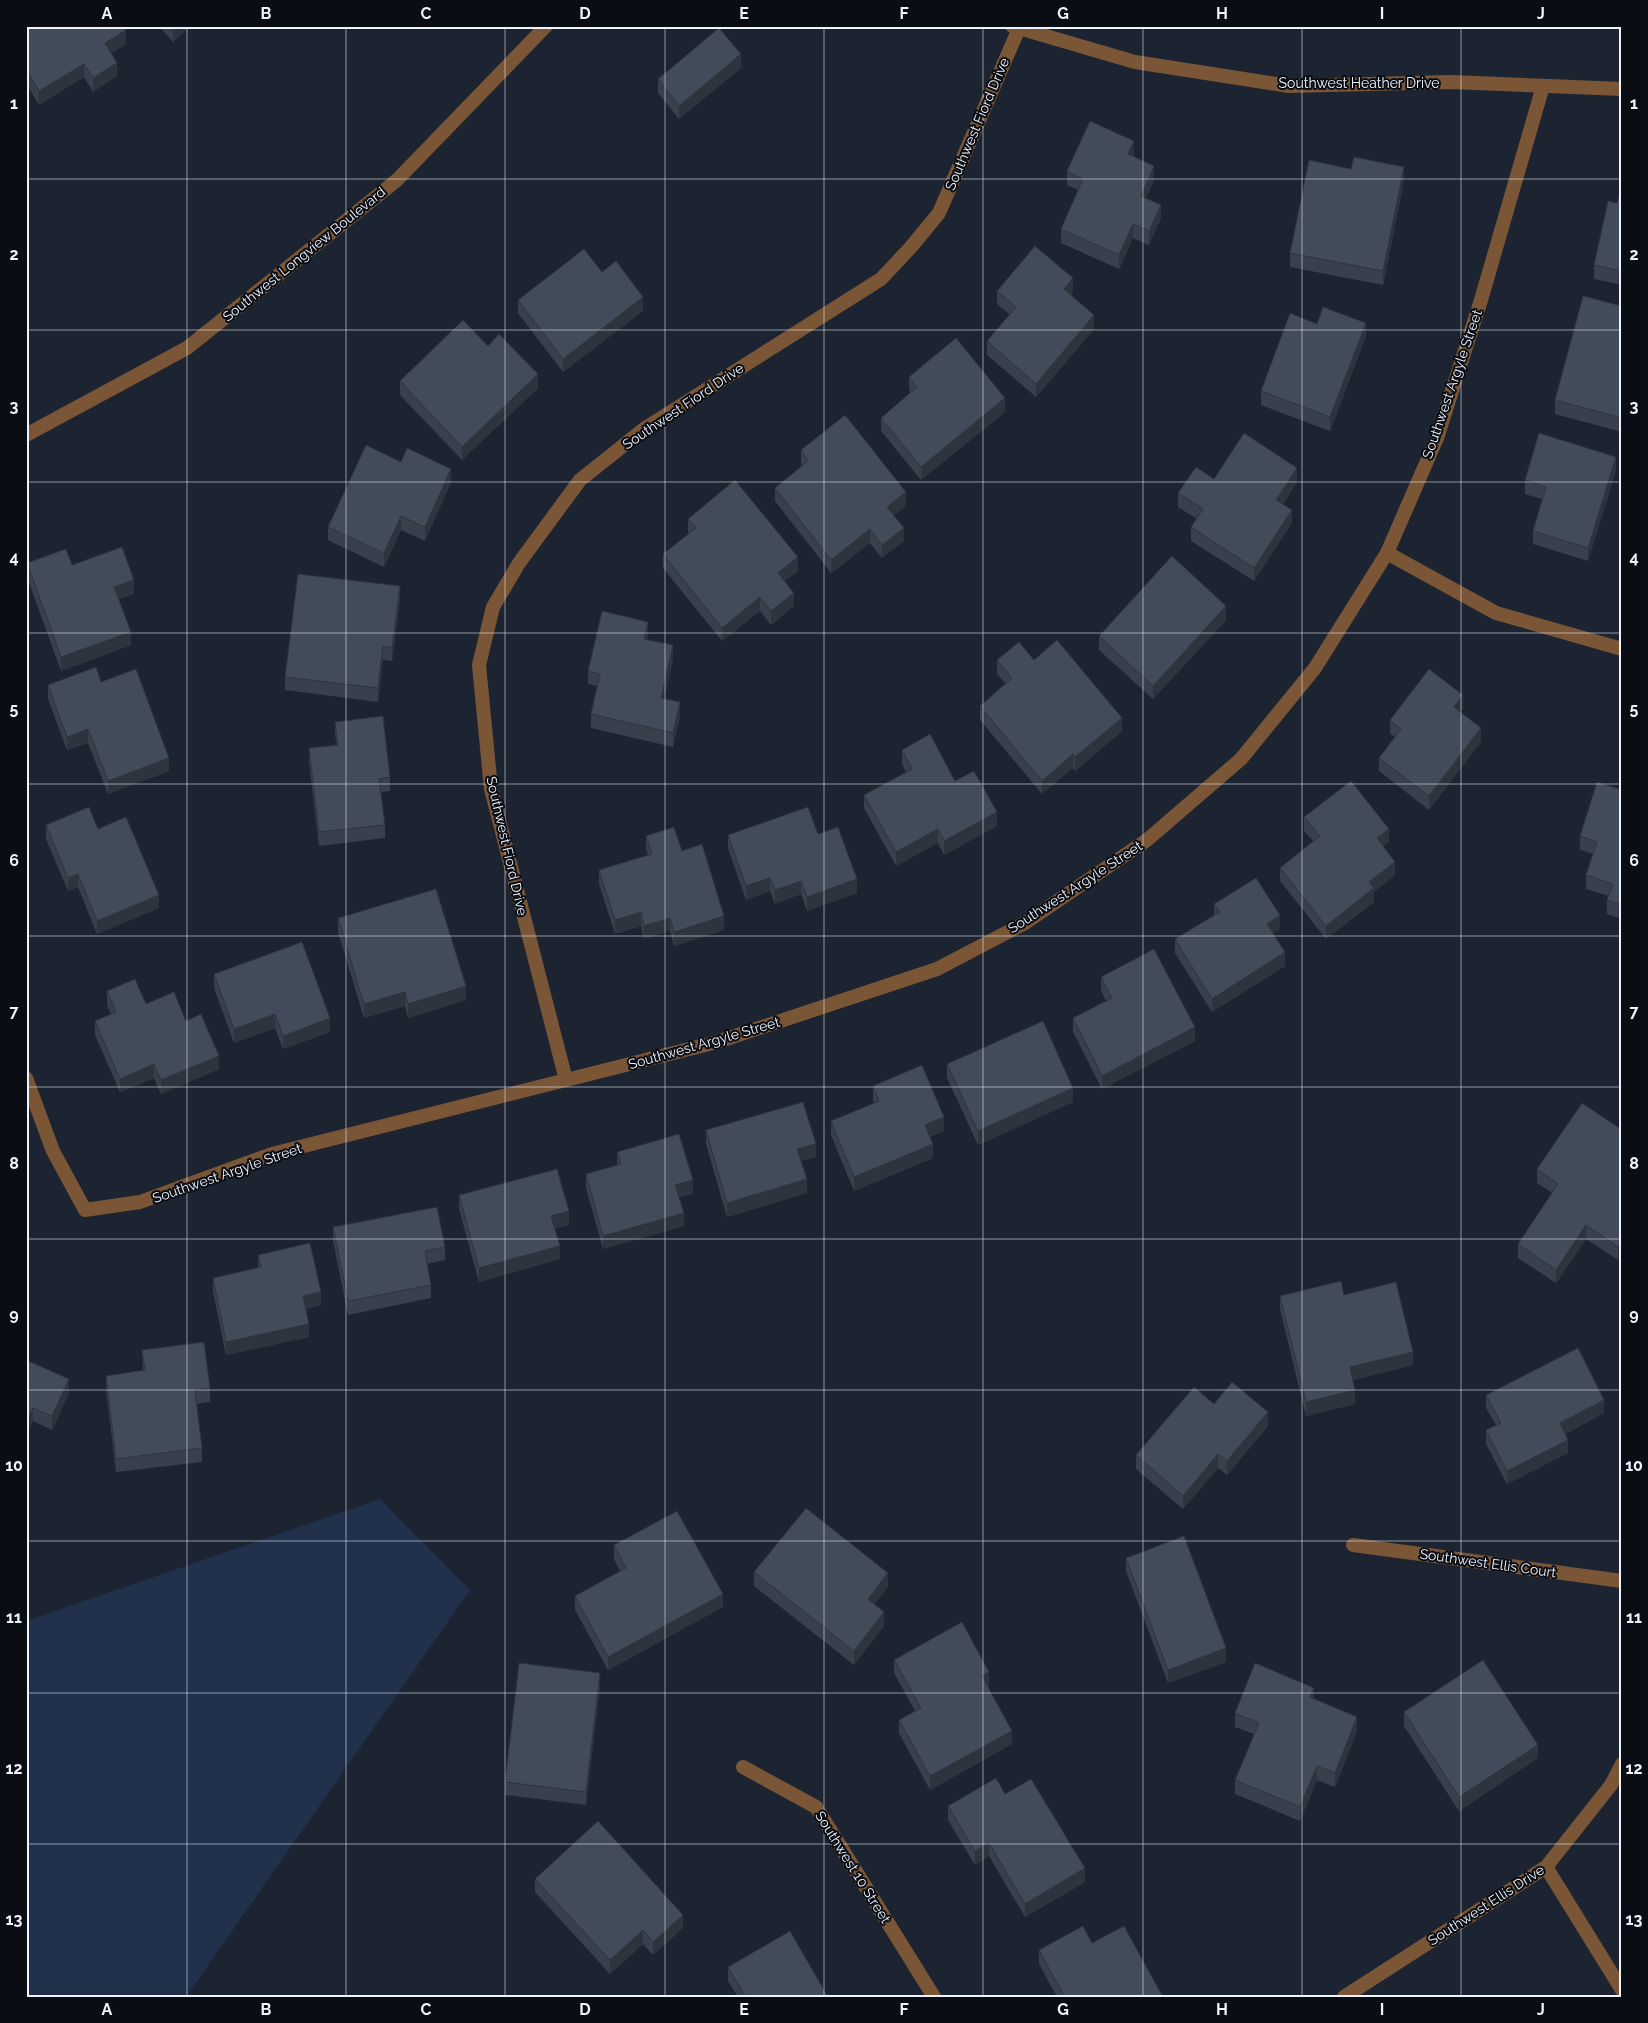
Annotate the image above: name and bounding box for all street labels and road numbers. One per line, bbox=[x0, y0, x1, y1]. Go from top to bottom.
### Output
street label: Southwest Fiord Drive bbox=[942, 55, 1012, 193]
street label: Southwest Heather Drive bbox=[1279, 75, 1439, 91]
street label: Southwest Longview Boulevard bbox=[219, 183, 389, 325]
street label: Southwest Argyle Street bbox=[1419, 307, 1485, 461]
street label: Southwest Fiord Drive bbox=[620, 360, 746, 452]
street label: Southwest Fiord Drive bbox=[483, 775, 531, 917]
street label: Southwest Argyle Street bbox=[1005, 837, 1145, 936]
street label: Southwest Argyle Street bbox=[627, 1014, 782, 1072]
street label: Southwest Argyle Street bbox=[150, 1140, 304, 1206]
street label: Southwest Ellis Court bbox=[1419, 1546, 1558, 1581]
street label: Southwest 10 Street bbox=[812, 1808, 894, 1926]
street label: Southwest Ellis Drive bbox=[1425, 1861, 1547, 1949]

